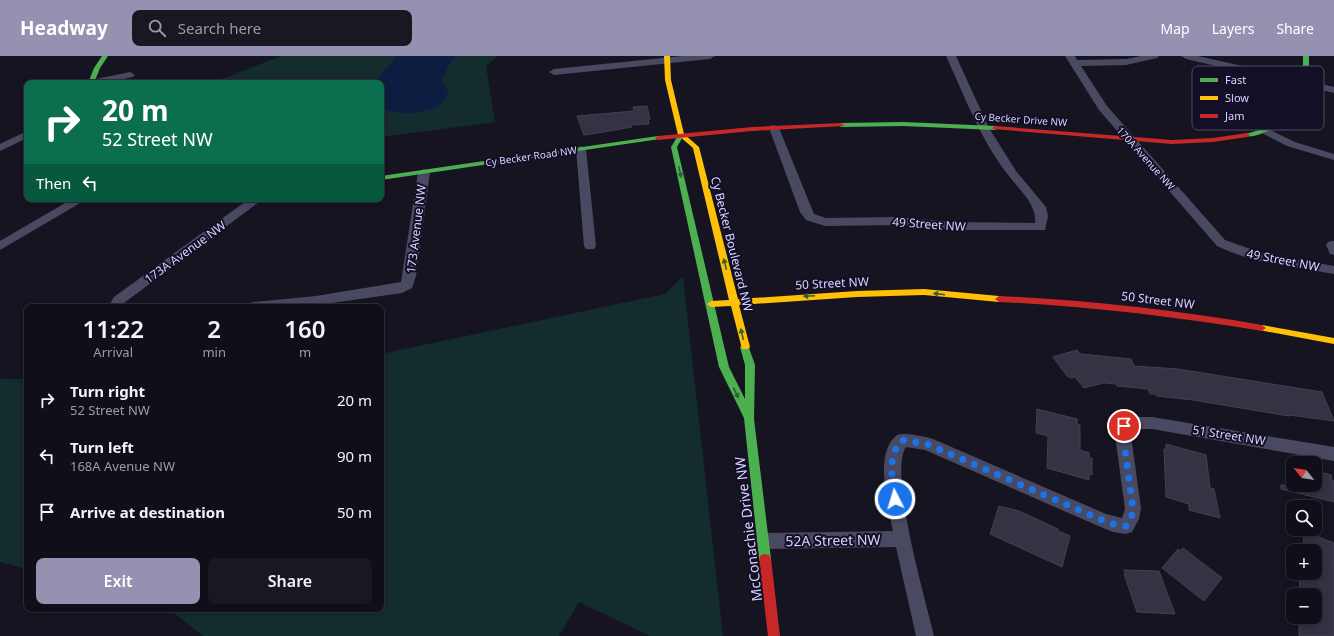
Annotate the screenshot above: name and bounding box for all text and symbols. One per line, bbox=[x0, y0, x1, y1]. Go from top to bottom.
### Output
search box bbox=[132, 10, 412, 46]
text: Headway bbox=[20, 15, 108, 41]
icon: search bbox=[146, 17, 168, 39]
text: Search here bbox=[178, 18, 261, 38]
text: Map bbox=[1161, 19, 1190, 38]
text: Layers bbox=[1212, 19, 1254, 38]
text: Share bbox=[1276, 19, 1314, 38]
legend bbox=[1192, 66, 1324, 130]
text: Fast bbox=[1225, 72, 1246, 87]
text: Slow bbox=[1225, 90, 1249, 105]
text: 20 m bbox=[102, 91, 169, 129]
icon: right bbox=[36, 96, 88, 148]
text: Jam bbox=[1224, 108, 1244, 123]
street label: Cy Becker Drive NW bbox=[974, 109, 1069, 129]
street label: 170A Avenue NW bbox=[1114, 123, 1179, 193]
text: 52 Street NW bbox=[102, 127, 213, 151]
street label: Cy Becker Road NW bbox=[484, 143, 578, 169]
one-way arrow bbox=[678, 166, 684, 178]
icon: left bbox=[79, 172, 101, 194]
text: Then bbox=[36, 173, 71, 193]
street label: Cy Becker Boulevard NW bbox=[707, 175, 757, 313]
street label: 173 Avenue NW bbox=[402, 184, 430, 274]
street label: 49 Street NW bbox=[892, 213, 966, 235]
street label: 173A Avenue NW bbox=[141, 217, 229, 287]
street label: 49 Street NW bbox=[1245, 245, 1321, 275]
one-way arrow bbox=[721, 258, 727, 270]
street label: 50 Street NW bbox=[795, 273, 869, 293]
street label: 50 Street NW bbox=[1120, 287, 1196, 313]
one-way arrow bbox=[933, 290, 945, 297]
one-way arrow bbox=[803, 293, 815, 300]
text: 11:22 bbox=[82, 312, 144, 345]
text: 2 bbox=[207, 312, 221, 345]
text: 160 bbox=[284, 312, 326, 345]
one-way arrow bbox=[739, 327, 745, 339]
text: Arrival bbox=[93, 343, 133, 361]
text: min bbox=[202, 343, 226, 361]
text: m bbox=[299, 343, 311, 361]
text: Turn right bbox=[70, 381, 145, 401]
one-way arrow bbox=[733, 388, 739, 399]
icon: right bbox=[36, 389, 58, 411]
text: 20 m bbox=[337, 390, 372, 410]
text: 52 Street NW bbox=[70, 401, 150, 419]
pin bbox=[1107, 409, 1141, 443]
icon: arrive bbox=[1113, 415, 1135, 437]
street label: 51 Street NW bbox=[1191, 421, 1267, 449]
text: Turn left bbox=[70, 437, 134, 457]
icon: left bbox=[36, 445, 58, 467]
text: 90 m bbox=[337, 446, 372, 466]
street label: McConachie Drive NW bbox=[730, 456, 766, 602]
north arrow bbox=[1286, 456, 1322, 492]
map controls bbox=[1286, 456, 1322, 624]
text: 168A Avenue NW bbox=[70, 457, 175, 475]
position arrow bbox=[874, 478, 916, 520]
button: search bbox=[1286, 500, 1322, 536]
icon: arrive bbox=[36, 501, 58, 523]
text: Arrive at destination bbox=[70, 502, 225, 522]
text: 50 m bbox=[337, 502, 372, 522]
street label: 52A Street NW bbox=[785, 530, 881, 550]
button: + bbox=[1286, 544, 1322, 580]
button: Exit bbox=[36, 558, 200, 604]
button: Share bbox=[208, 558, 372, 604]
button: − bbox=[1286, 588, 1322, 624]

